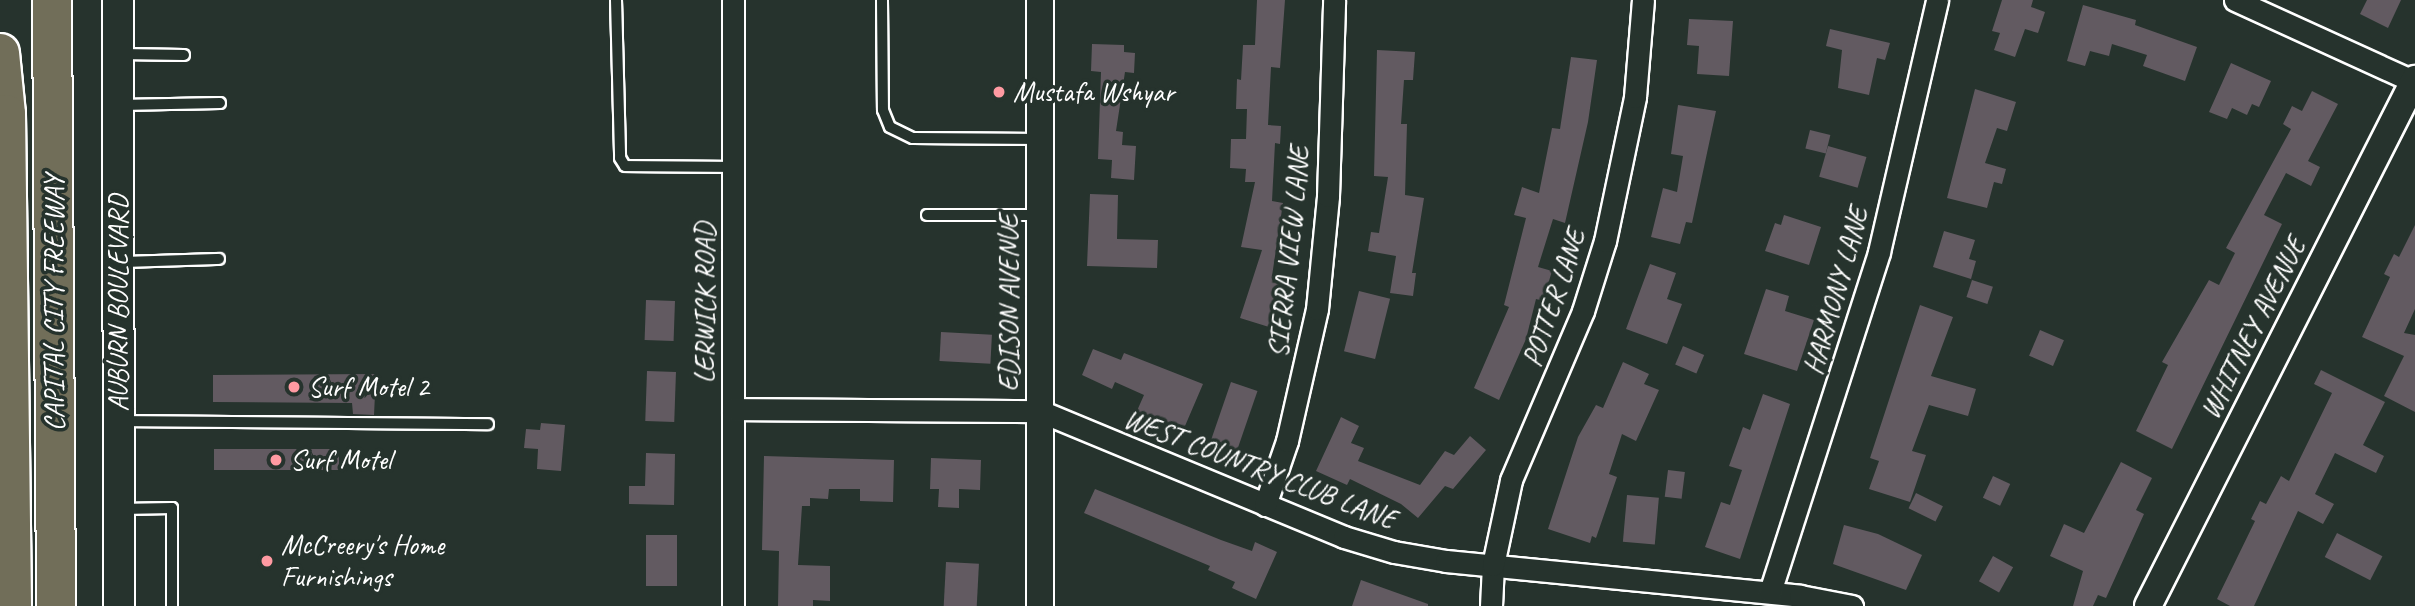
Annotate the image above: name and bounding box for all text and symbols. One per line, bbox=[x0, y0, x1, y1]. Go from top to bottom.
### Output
place label: Mustafa Wshyar bbox=[1013, 75, 1174, 109]
marker: Mustafa Wshyar bbox=[991, 84, 1007, 100]
street label: SIERRA VIEW LANE bbox=[1261, 145, 1317, 359]
street label: CAPITAL CITY FREEWAY bbox=[37, 177, 71, 429]
street label: AUBURN BOULEVARD bbox=[101, 195, 135, 411]
street label: HARMONY LANE bbox=[1796, 204, 1876, 378]
street label: EDISON AVENUE bbox=[992, 214, 1026, 392]
street label: LERWICK ROAD bbox=[688, 222, 722, 384]
street label: POTTER LANE bbox=[1515, 224, 1593, 372]
street label: WHITNEY AVENUE bbox=[2193, 232, 2313, 424]
place label: Surf Motel 2 bbox=[308, 370, 429, 404]
marker: Surf Motel 2 bbox=[286, 379, 302, 395]
street label: WEST COUNTRY CLUB LANE bbox=[1120, 402, 1400, 536]
place label: Surf Motel bbox=[290, 443, 392, 477]
marker: Surf Motel bbox=[268, 452, 284, 468]
place label: McCreery's Home Furnishings bbox=[281, 528, 443, 594]
marker: McCreery's Home Furnishings bbox=[259, 553, 275, 569]

